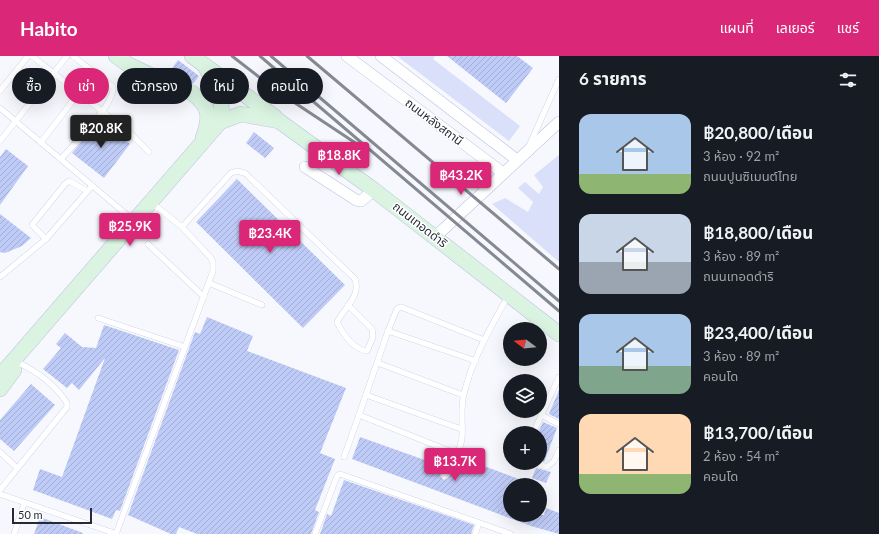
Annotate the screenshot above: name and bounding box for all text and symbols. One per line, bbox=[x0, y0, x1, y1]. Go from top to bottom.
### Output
text: Habito bbox=[20, 17, 78, 40]
text: แผนที่ bbox=[720, 19, 754, 36]
text: เลเยอร์ bbox=[776, 19, 815, 36]
text: แชร์ bbox=[837, 19, 859, 36]
chip: ซื้อ bbox=[12, 68, 56, 104]
chip: เช่า bbox=[64, 68, 109, 104]
chip: ตัวกรอง bbox=[117, 68, 192, 104]
chip: ใหม่ bbox=[200, 68, 249, 104]
chip: คอนโด bbox=[257, 68, 323, 104]
text: 6 รายการ bbox=[579, 68, 647, 89]
icon: filters bbox=[837, 69, 859, 91]
street label: ถนนหลังสถานี bbox=[402, 95, 466, 148]
pin: ฿20.8K bbox=[68, 115, 134, 149]
text: ฿20.8K bbox=[79, 120, 123, 136]
text: ฿20,800/เดือน bbox=[703, 122, 813, 143]
icon: home bbox=[611, 130, 659, 178]
pin: ฿18.8K bbox=[306, 142, 372, 176]
text: ฿18.8K bbox=[317, 147, 361, 163]
text: 3 ห้อง · 92 m² bbox=[703, 148, 779, 164]
pin: ฿43.2K bbox=[428, 162, 494, 196]
text: ฿43.2K bbox=[439, 167, 483, 183]
text: ถนนปูนซิเมนต์ไทย bbox=[703, 168, 797, 184]
street label: ถนนเทอดดำริ bbox=[390, 199, 451, 251]
pin: ฿25.9K bbox=[97, 213, 163, 247]
text: ฿25.9K bbox=[108, 218, 152, 234]
pin: ฿23.4K bbox=[237, 220, 303, 254]
text: ฿18,800/เดือน bbox=[703, 222, 813, 243]
text: ฿23.4K bbox=[248, 225, 292, 241]
icon: home bbox=[611, 230, 659, 278]
text: 3 ห้อง · 89 m² bbox=[703, 248, 779, 264]
text: ถนนเทอดดำริ bbox=[703, 268, 774, 284]
north arrow bbox=[503, 322, 547, 366]
map controls bbox=[503, 322, 547, 522]
text: ฿23,400/เดือน bbox=[703, 322, 813, 343]
icon: home bbox=[611, 330, 659, 378]
text: 3 ห้อง · 89 m² bbox=[703, 348, 779, 364]
text: คอนโด bbox=[703, 368, 738, 384]
button: layers bbox=[503, 374, 547, 418]
text: ฿13,700/เดือน bbox=[703, 422, 813, 443]
button: + bbox=[503, 426, 547, 470]
icon: home bbox=[611, 430, 659, 478]
pin: ฿13.7K bbox=[422, 448, 488, 482]
text: 2 ห้อง · 54 m² bbox=[703, 448, 779, 464]
text: ฿13.7K bbox=[433, 453, 477, 469]
text: คอนโด bbox=[703, 468, 738, 484]
button: − bbox=[503, 478, 547, 522]
scale bar bbox=[12, 506, 92, 525]
text: 50 m bbox=[18, 508, 43, 521]

